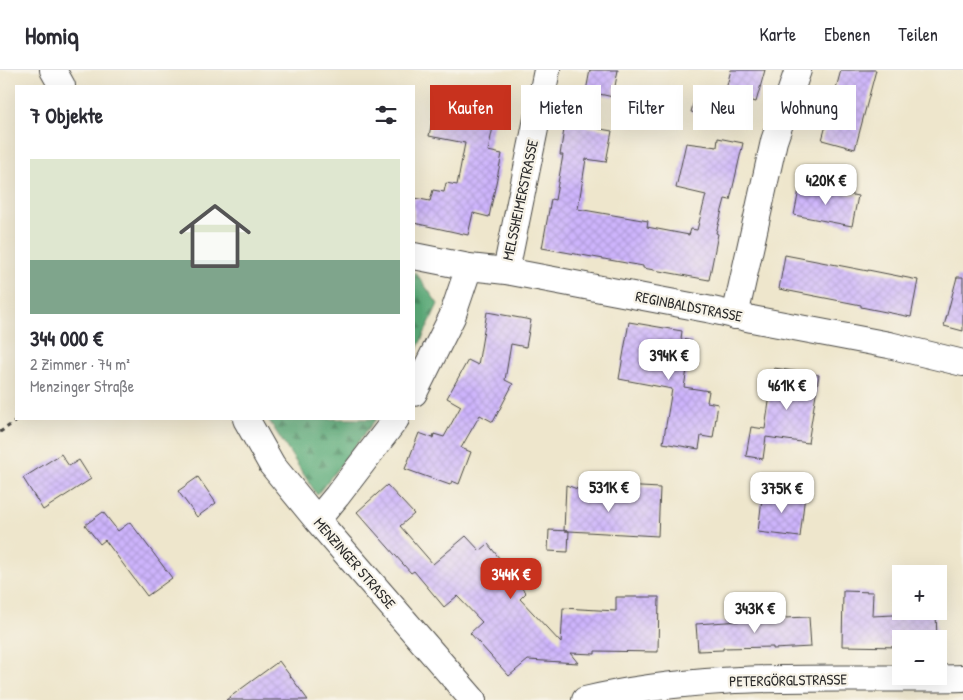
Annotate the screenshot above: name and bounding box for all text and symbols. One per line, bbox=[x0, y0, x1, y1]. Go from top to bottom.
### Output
text: Homiq bbox=[25, 19, 79, 51]
text: Karte bbox=[760, 22, 796, 47]
text: Ebenen bbox=[824, 22, 870, 47]
text: Teilen bbox=[898, 22, 938, 47]
chip: Kaufen bbox=[430, 85, 511, 130]
chip: Mieten bbox=[521, 85, 601, 130]
chip: Filter bbox=[611, 85, 683, 130]
chip: Neu bbox=[693, 85, 753, 130]
chip: Wohnung bbox=[763, 85, 856, 130]
text: 7 Objekte bbox=[30, 101, 103, 130]
icon: filters bbox=[372, 101, 400, 129]
street label: MELSSHEIMERSTRASSE bbox=[497, 137, 543, 262]
pin: 420K € bbox=[785, 164, 867, 206]
text: 420K € bbox=[806, 169, 846, 191]
icon: home bbox=[170, 191, 260, 281]
street label: REGINBALDSTRASSE bbox=[634, 285, 744, 327]
text: 344 000 € bbox=[30, 324, 103, 353]
pin: 394K € bbox=[628, 338, 710, 381]
text: 394K € bbox=[650, 344, 688, 366]
text: 2 Zimmer · 74 m² bbox=[30, 353, 130, 375]
pin: 461K € bbox=[746, 368, 828, 411]
text: 461K € bbox=[768, 374, 806, 396]
text: Menzinger Straße bbox=[30, 375, 134, 397]
pin: 531K € bbox=[568, 470, 650, 513]
pin: 375K € bbox=[741, 472, 823, 514]
text: 531K € bbox=[589, 476, 629, 498]
text: 375K € bbox=[761, 477, 803, 499]
street label: MENZINGER STRASSE bbox=[309, 513, 401, 614]
pin: 344K € bbox=[470, 558, 552, 600]
text: 344K € bbox=[492, 563, 530, 585]
map controls bbox=[892, 565, 947, 685]
button: + bbox=[892, 565, 947, 620]
pin: 343K € bbox=[714, 592, 796, 634]
text: 343K € bbox=[735, 597, 775, 619]
button: − bbox=[892, 630, 947, 685]
street label: PETERGÖRGLSTRASSE bbox=[729, 668, 847, 692]

